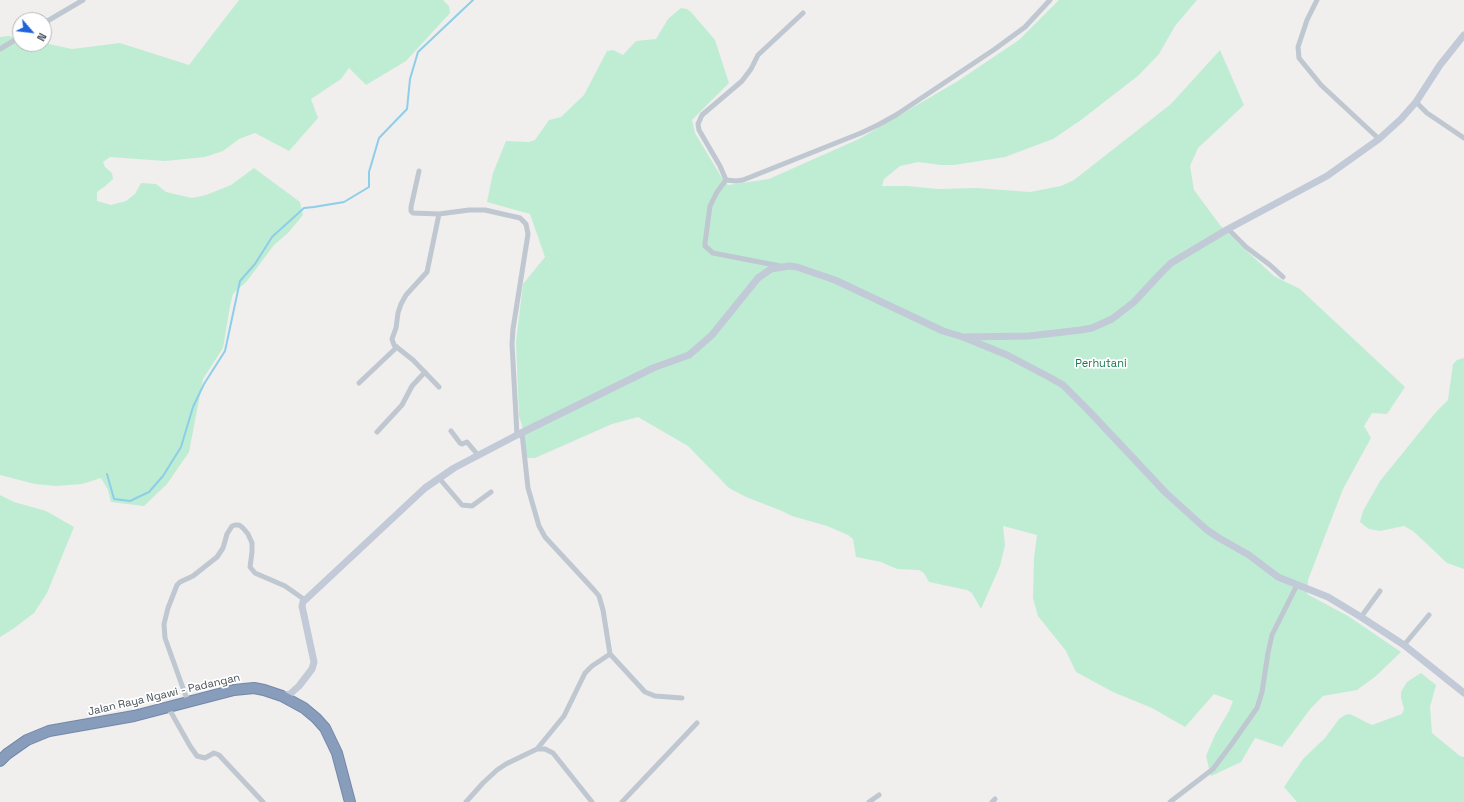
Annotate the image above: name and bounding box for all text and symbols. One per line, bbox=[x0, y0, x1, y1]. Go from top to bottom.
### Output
north arrow bbox=[12, 12, 52, 52]
text: N bbox=[34, 31, 50, 44]
park label: Perhutani bbox=[1075, 357, 1127, 371]
street label: Jalan Raya Ngawi - Padangan bbox=[87, 671, 241, 719]

